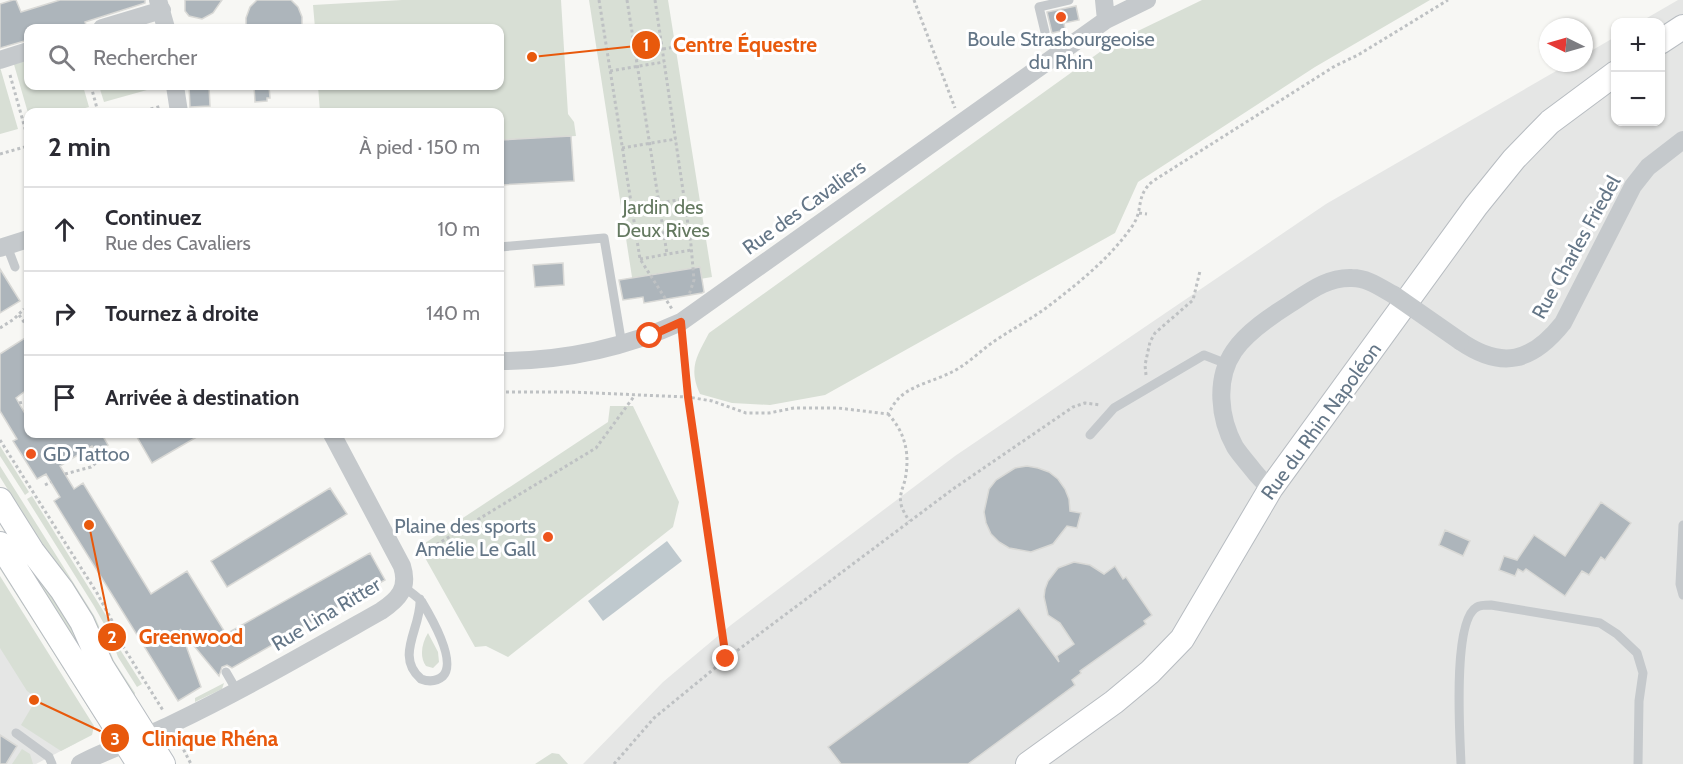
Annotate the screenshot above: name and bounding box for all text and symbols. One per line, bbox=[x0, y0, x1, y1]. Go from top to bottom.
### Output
marker: Boule Strasbourgeoise du Rhin bbox=[1054, 10, 1068, 24]
north arrow bbox=[1539, 18, 1593, 72]
map controls bbox=[1611, 18, 1665, 126]
button: + bbox=[1611, 18, 1665, 72]
search box bbox=[24, 24, 504, 90]
callout: Centre Équestre bbox=[631, 25, 829, 64]
place label: Boule Strasbourgeoise du Rhin bbox=[967, 27, 1155, 74]
text: Centre Équestre bbox=[673, 32, 817, 57]
text: 1 bbox=[643, 34, 649, 56]
icon: search bbox=[45, 41, 78, 74]
text: Rechercher bbox=[93, 44, 197, 71]
button: − bbox=[1611, 72, 1665, 126]
text: 2 min bbox=[48, 131, 111, 163]
text: À pied · 150 m bbox=[359, 135, 480, 159]
street label: Rue des Cavaliers bbox=[738, 154, 870, 260]
street label: Rue Charles Friedel bbox=[1527, 171, 1625, 323]
park label: Jardin des Deux Rives bbox=[616, 195, 710, 242]
text: Continuez bbox=[105, 204, 202, 231]
icon: ahead bbox=[48, 213, 81, 246]
text: 10 m bbox=[437, 217, 480, 241]
text: Rue des Cavaliers bbox=[105, 231, 251, 255]
icon: right bbox=[48, 297, 81, 330]
text: Tournez à droite bbox=[105, 300, 259, 327]
text: 140 m bbox=[426, 301, 480, 325]
route start bbox=[636, 322, 662, 348]
street label: Rue du Rhin Napoléon bbox=[1256, 338, 1386, 504]
icon: arrive bbox=[48, 381, 81, 414]
text: Arrivée à destination bbox=[105, 384, 299, 411]
place label: GD Tattoo bbox=[43, 442, 130, 466]
marker: GD Tattoo bbox=[24, 447, 38, 461]
place label: Plaine des sports Amélie Le Gall bbox=[394, 514, 536, 561]
marker: Plaine des sports Amélie Le Gall bbox=[541, 530, 555, 544]
street label: Rue Lina Ritter bbox=[267, 572, 385, 656]
callout: Greenwood bbox=[97, 617, 255, 656]
text: Greenwood bbox=[139, 624, 243, 649]
text: 2 bbox=[107, 626, 117, 648]
route end bbox=[712, 645, 738, 671]
callout: Clinique Rhéna bbox=[100, 719, 291, 758]
text: Clinique Rhéna bbox=[142, 726, 279, 751]
text: 3 bbox=[110, 728, 120, 750]

